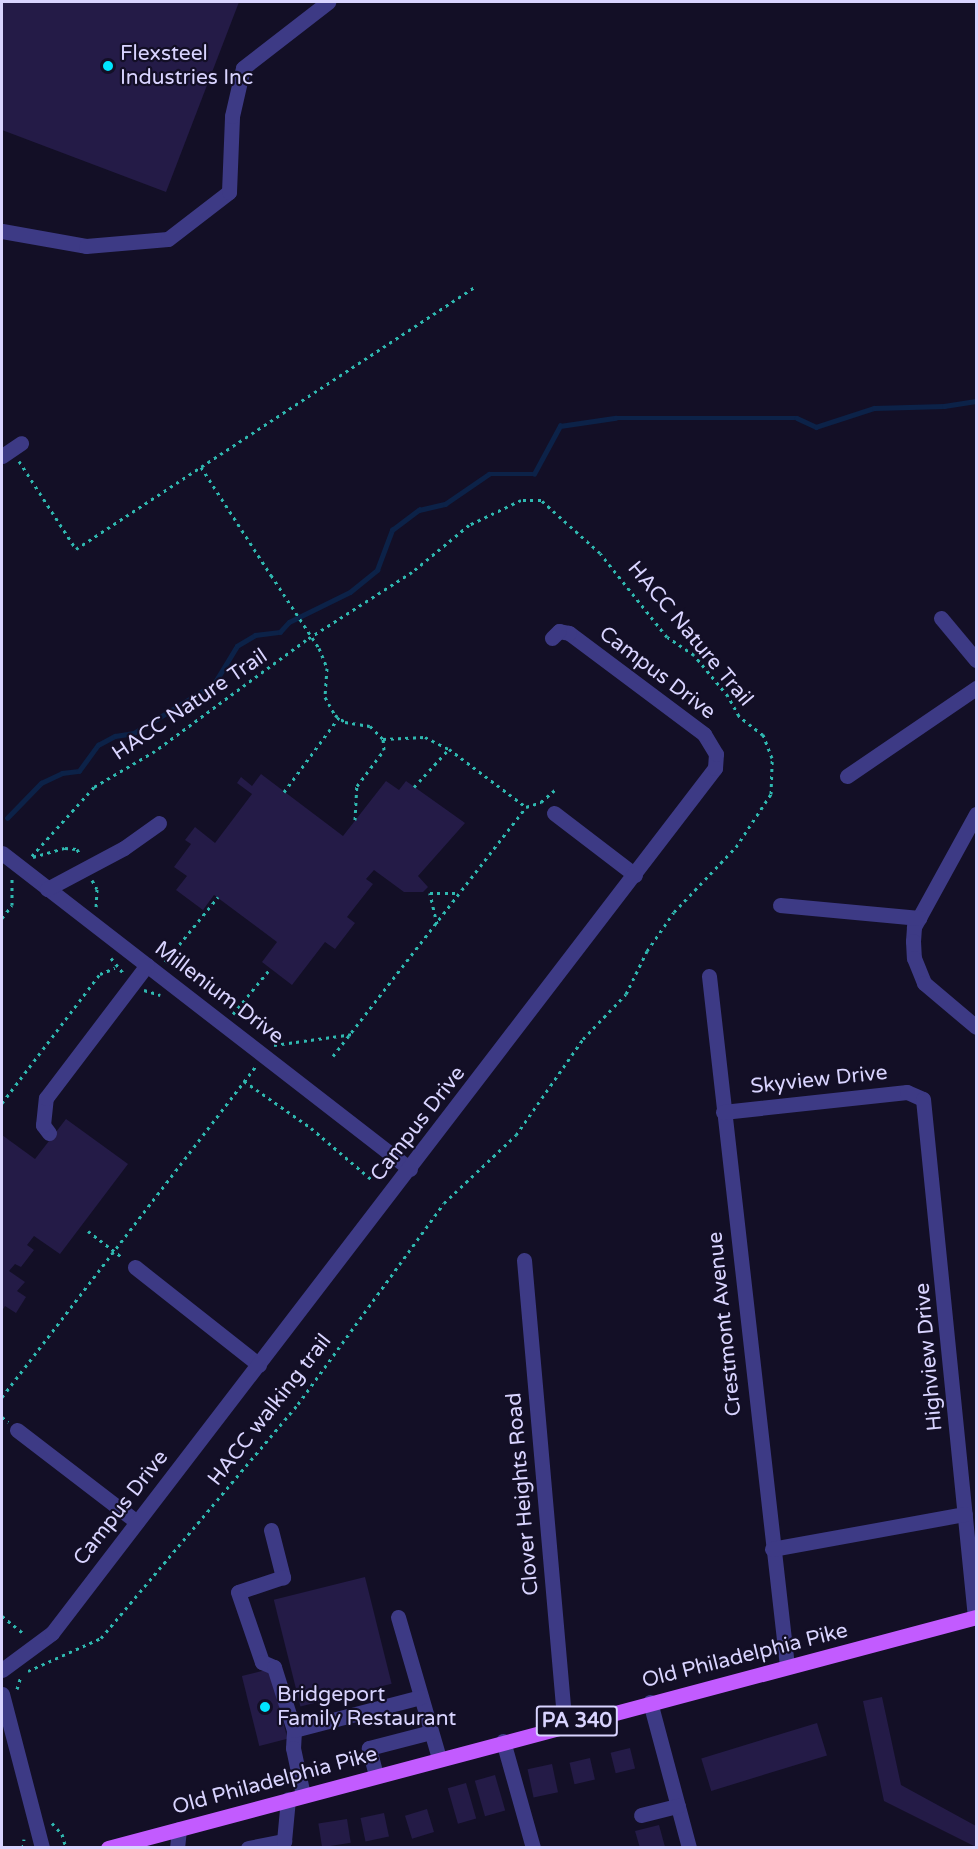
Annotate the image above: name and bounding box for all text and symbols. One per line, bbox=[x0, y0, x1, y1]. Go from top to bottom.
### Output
place label: Flexsteel Industries Inc bbox=[120, 41, 253, 91]
marker: Flexsteel Industries Inc bbox=[101, 59, 115, 73]
street label: HACC Nature Trail bbox=[622, 556, 758, 712]
street label: Campus Drive bbox=[594, 621, 720, 725]
street label: HACC Nature Trail bbox=[108, 644, 272, 766]
street label: Millenium Drive bbox=[150, 936, 288, 1050]
street label: Skyview Drive bbox=[749, 1060, 889, 1100]
street label: Campus Drive bbox=[365, 1061, 471, 1187]
street label: Crestmont Avenue bbox=[703, 1231, 747, 1417]
street label: Highview Drive bbox=[910, 1282, 948, 1432]
street label: HACC walking trail bbox=[203, 1329, 337, 1491]
street label: Clover Heights Road bbox=[502, 1391, 544, 1597]
street label: Campus Drive bbox=[68, 1445, 174, 1571]
street label: Old Philadelphia Pike bbox=[640, 1618, 850, 1694]
place label: Bridgeport Family Restaurant bbox=[277, 1682, 456, 1732]
marker: Bridgeport Family Restaurant bbox=[258, 1700, 272, 1714]
road number: PA 340 bbox=[535, 1704, 619, 1738]
street label: Old Philadelphia Pike bbox=[170, 1742, 380, 1820]

